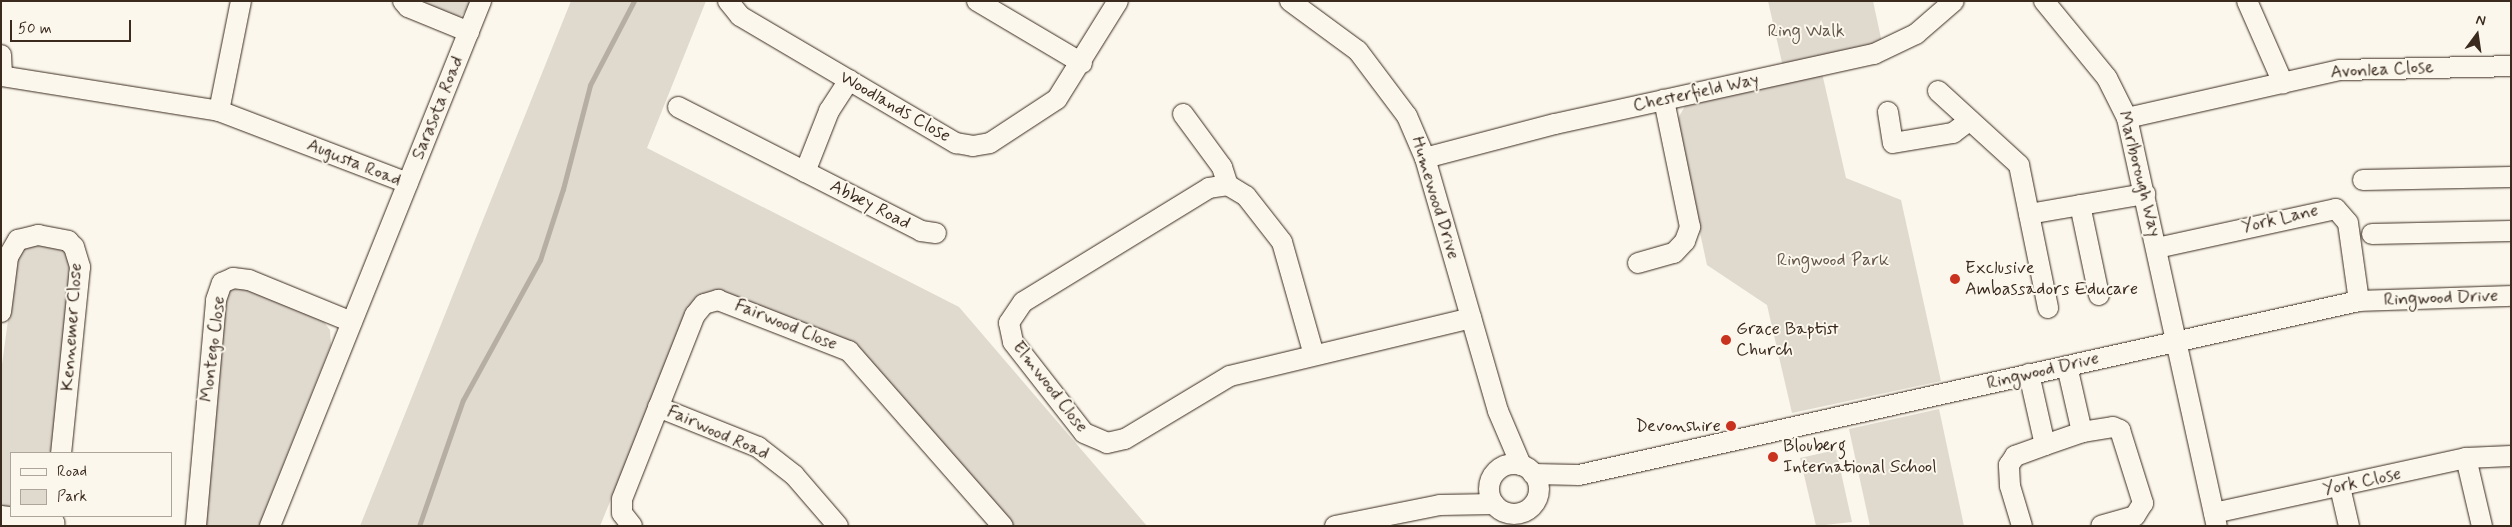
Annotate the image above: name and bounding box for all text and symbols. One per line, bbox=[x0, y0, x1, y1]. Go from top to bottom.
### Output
scale bar bbox=[12, 10, 134, 42]
north arrow bbox=[2452, 10, 2502, 60]
text: N bbox=[2474, 11, 2487, 30]
text: 50 m bbox=[18, 19, 52, 39]
park label: Ring Walk bbox=[1767, 20, 1845, 42]
street label: Sarasota Road bbox=[408, 54, 468, 162]
street label: Avonlea Close bbox=[2330, 57, 2434, 83]
street label: Woodlands Close bbox=[836, 67, 954, 147]
street label: Chesterfield Way bbox=[1630, 69, 1762, 117]
street label: Marlborough Way bbox=[2113, 108, 2165, 240]
street label: Humewood Drive bbox=[1406, 134, 1464, 262]
street label: Augusta Road bbox=[305, 135, 403, 191]
street label: Abbey Road bbox=[826, 176, 914, 234]
street label: York Lane bbox=[2240, 200, 2320, 238]
park label: Ringwood Park bbox=[1778, 249, 1888, 271]
place label: Exclusive Ambassadors Educare bbox=[1965, 258, 2134, 300]
street label: Kennemer Close bbox=[57, 262, 87, 392]
marker: Exclusive Ambassadors Educare bbox=[1949, 273, 1961, 285]
street label: Ringwood Drive bbox=[2384, 285, 2498, 311]
street label: Montego Close bbox=[196, 293, 230, 405]
street label: Fairwood Close bbox=[730, 294, 842, 356]
place label: Grace Baptist Church bbox=[1736, 319, 1837, 362]
marker: Grace Baptist Church bbox=[1720, 334, 1732, 346]
street label: Elmwood Close bbox=[1007, 336, 1093, 438]
street label: Ringwood Drive bbox=[1985, 348, 2101, 394]
street label: Fairwood Road bbox=[664, 401, 772, 465]
place label: Devonshire bbox=[1636, 415, 1721, 437]
marker: Devonshire bbox=[1725, 420, 1737, 432]
place label: Blouberg International School bbox=[1783, 436, 1937, 478]
marker: Blouberg International School bbox=[1767, 451, 1779, 463]
legend bbox=[10, 452, 172, 517]
text: Road bbox=[57, 462, 87, 482]
street label: York Close bbox=[2321, 463, 2403, 501]
text: Park bbox=[57, 487, 87, 507]

